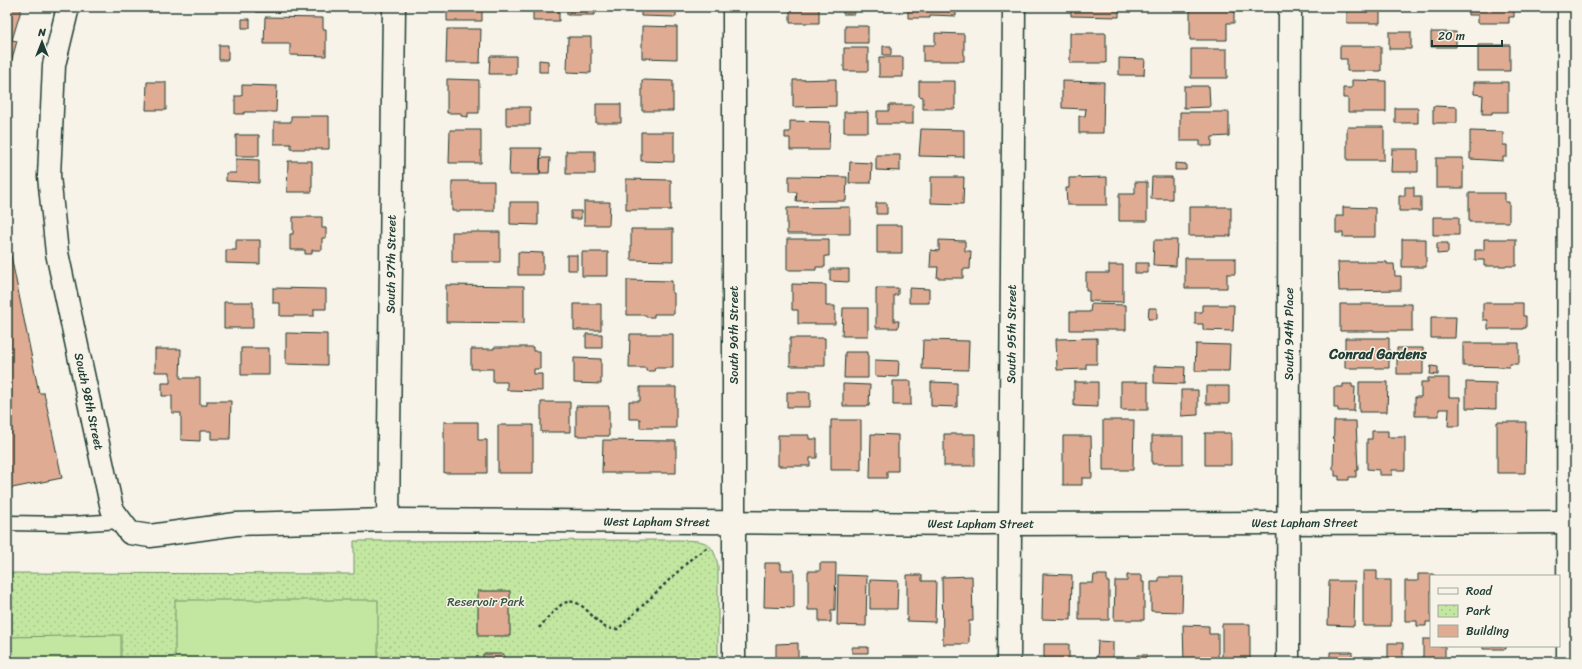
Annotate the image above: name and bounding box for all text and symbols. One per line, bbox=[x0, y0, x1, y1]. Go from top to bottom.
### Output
north arrow bbox=[22, 22, 62, 62]
scale bar bbox=[1432, 22, 1502, 48]
text: N bbox=[37, 23, 46, 42]
text: 20 m bbox=[1438, 25, 1465, 47]
street label: South 97th Street bbox=[379, 215, 403, 313]
street label: South 95th Street bbox=[1000, 284, 1023, 384]
street label: South 96th Street bbox=[723, 286, 745, 384]
street label: South 94th Place bbox=[1278, 288, 1300, 380]
district label: Conrad Gardens bbox=[1328, 342, 1427, 367]
street label: South 98th Street bbox=[68, 351, 110, 452]
street label: West Lapham Street bbox=[603, 510, 710, 533]
street label: West Lapham Street bbox=[1251, 512, 1358, 534]
street label: West Lapham Street bbox=[927, 513, 1034, 535]
legend bbox=[1430, 575, 1560, 647]
text: Road bbox=[1466, 580, 1493, 602]
park label: Reservoir Park bbox=[447, 591, 525, 613]
text: Park bbox=[1466, 600, 1491, 622]
text: Building bbox=[1466, 620, 1509, 642]

